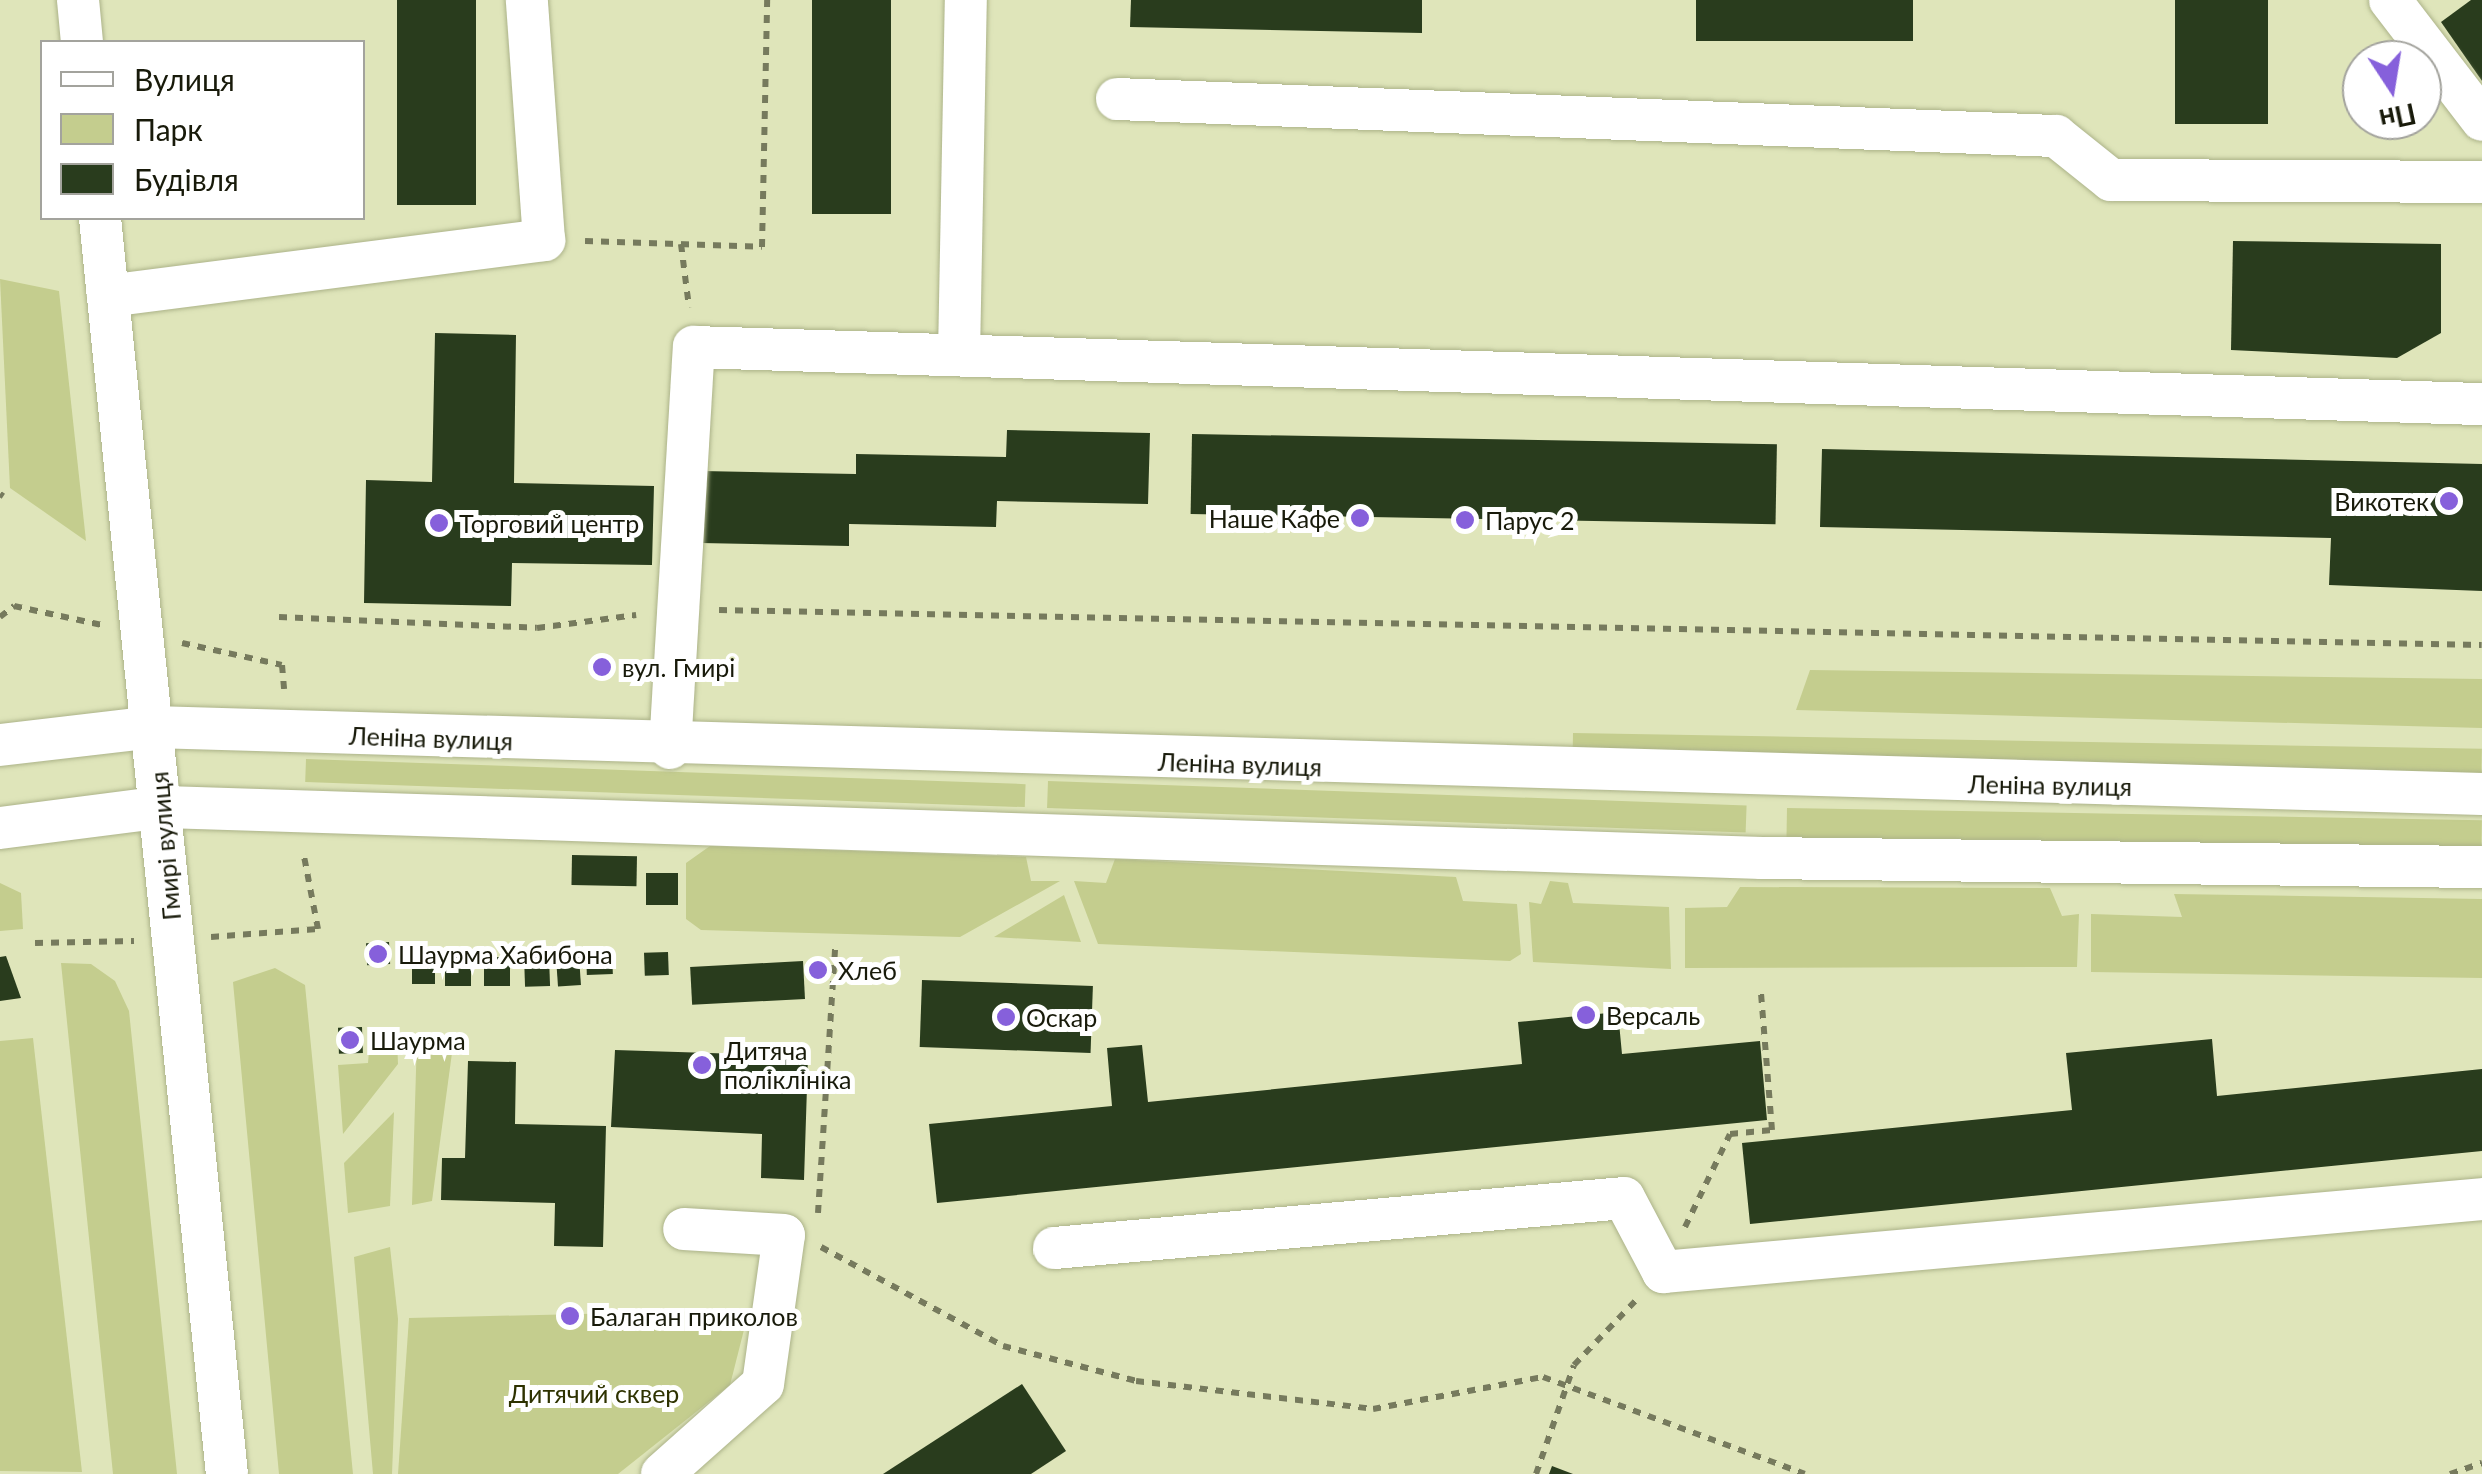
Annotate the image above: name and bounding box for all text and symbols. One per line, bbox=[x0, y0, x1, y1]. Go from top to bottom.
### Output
legend bbox=[40, 40, 365, 220]
north arrow bbox=[2342, 40, 2442, 140]
text: Вулиця bbox=[134, 61, 235, 97]
text: Пн bbox=[2376, 97, 2419, 138]
text: Парк bbox=[134, 111, 203, 147]
text: Будівля bbox=[134, 161, 239, 197]
place label: Викотек bbox=[2334, 486, 2429, 516]
marker: Викотек bbox=[2438, 490, 2460, 512]
place label: Наше Кафе bbox=[1209, 503, 1340, 533]
place label: Парус 2 bbox=[1485, 505, 1574, 535]
marker: Наше Кафе bbox=[1349, 507, 1371, 529]
place label: Торговий центр bbox=[459, 508, 639, 538]
marker: Парус 2 bbox=[1454, 509, 1476, 531]
marker: Торговий центр bbox=[428, 512, 450, 534]
place label: вул. Гмирi bbox=[622, 652, 735, 682]
marker: вул. Гмирi bbox=[591, 656, 613, 678]
street label: Леніна вулиця bbox=[348, 720, 514, 756]
street label: Леніна вулиця bbox=[1157, 746, 1323, 782]
street label: Леніна вулиця bbox=[1968, 769, 2132, 801]
street label: Гмирі вулиця bbox=[144, 770, 186, 922]
place label: Шаурма Хабибона bbox=[398, 939, 613, 969]
marker: Шаурма Хабибона bbox=[367, 943, 389, 965]
place label: Хлеб bbox=[838, 955, 897, 985]
marker: Хлеб bbox=[807, 959, 829, 981]
place label: Версаль bbox=[1606, 1000, 1700, 1030]
place label: Оскар bbox=[1026, 1002, 1097, 1032]
marker: Версаль bbox=[1575, 1004, 1597, 1026]
marker: Оскар bbox=[995, 1006, 1017, 1028]
place label: Шаурма bbox=[370, 1025, 466, 1055]
marker: Шаурма bbox=[339, 1029, 361, 1051]
place label: Дитяча поліклініка bbox=[724, 1036, 851, 1095]
marker: Дитяча поліклініка bbox=[689, 1052, 715, 1078]
place label: Балаган приколов bbox=[590, 1301, 798, 1331]
marker: Балаган приколов bbox=[559, 1305, 581, 1327]
park label: Дитячий сквер bbox=[509, 1378, 679, 1408]

